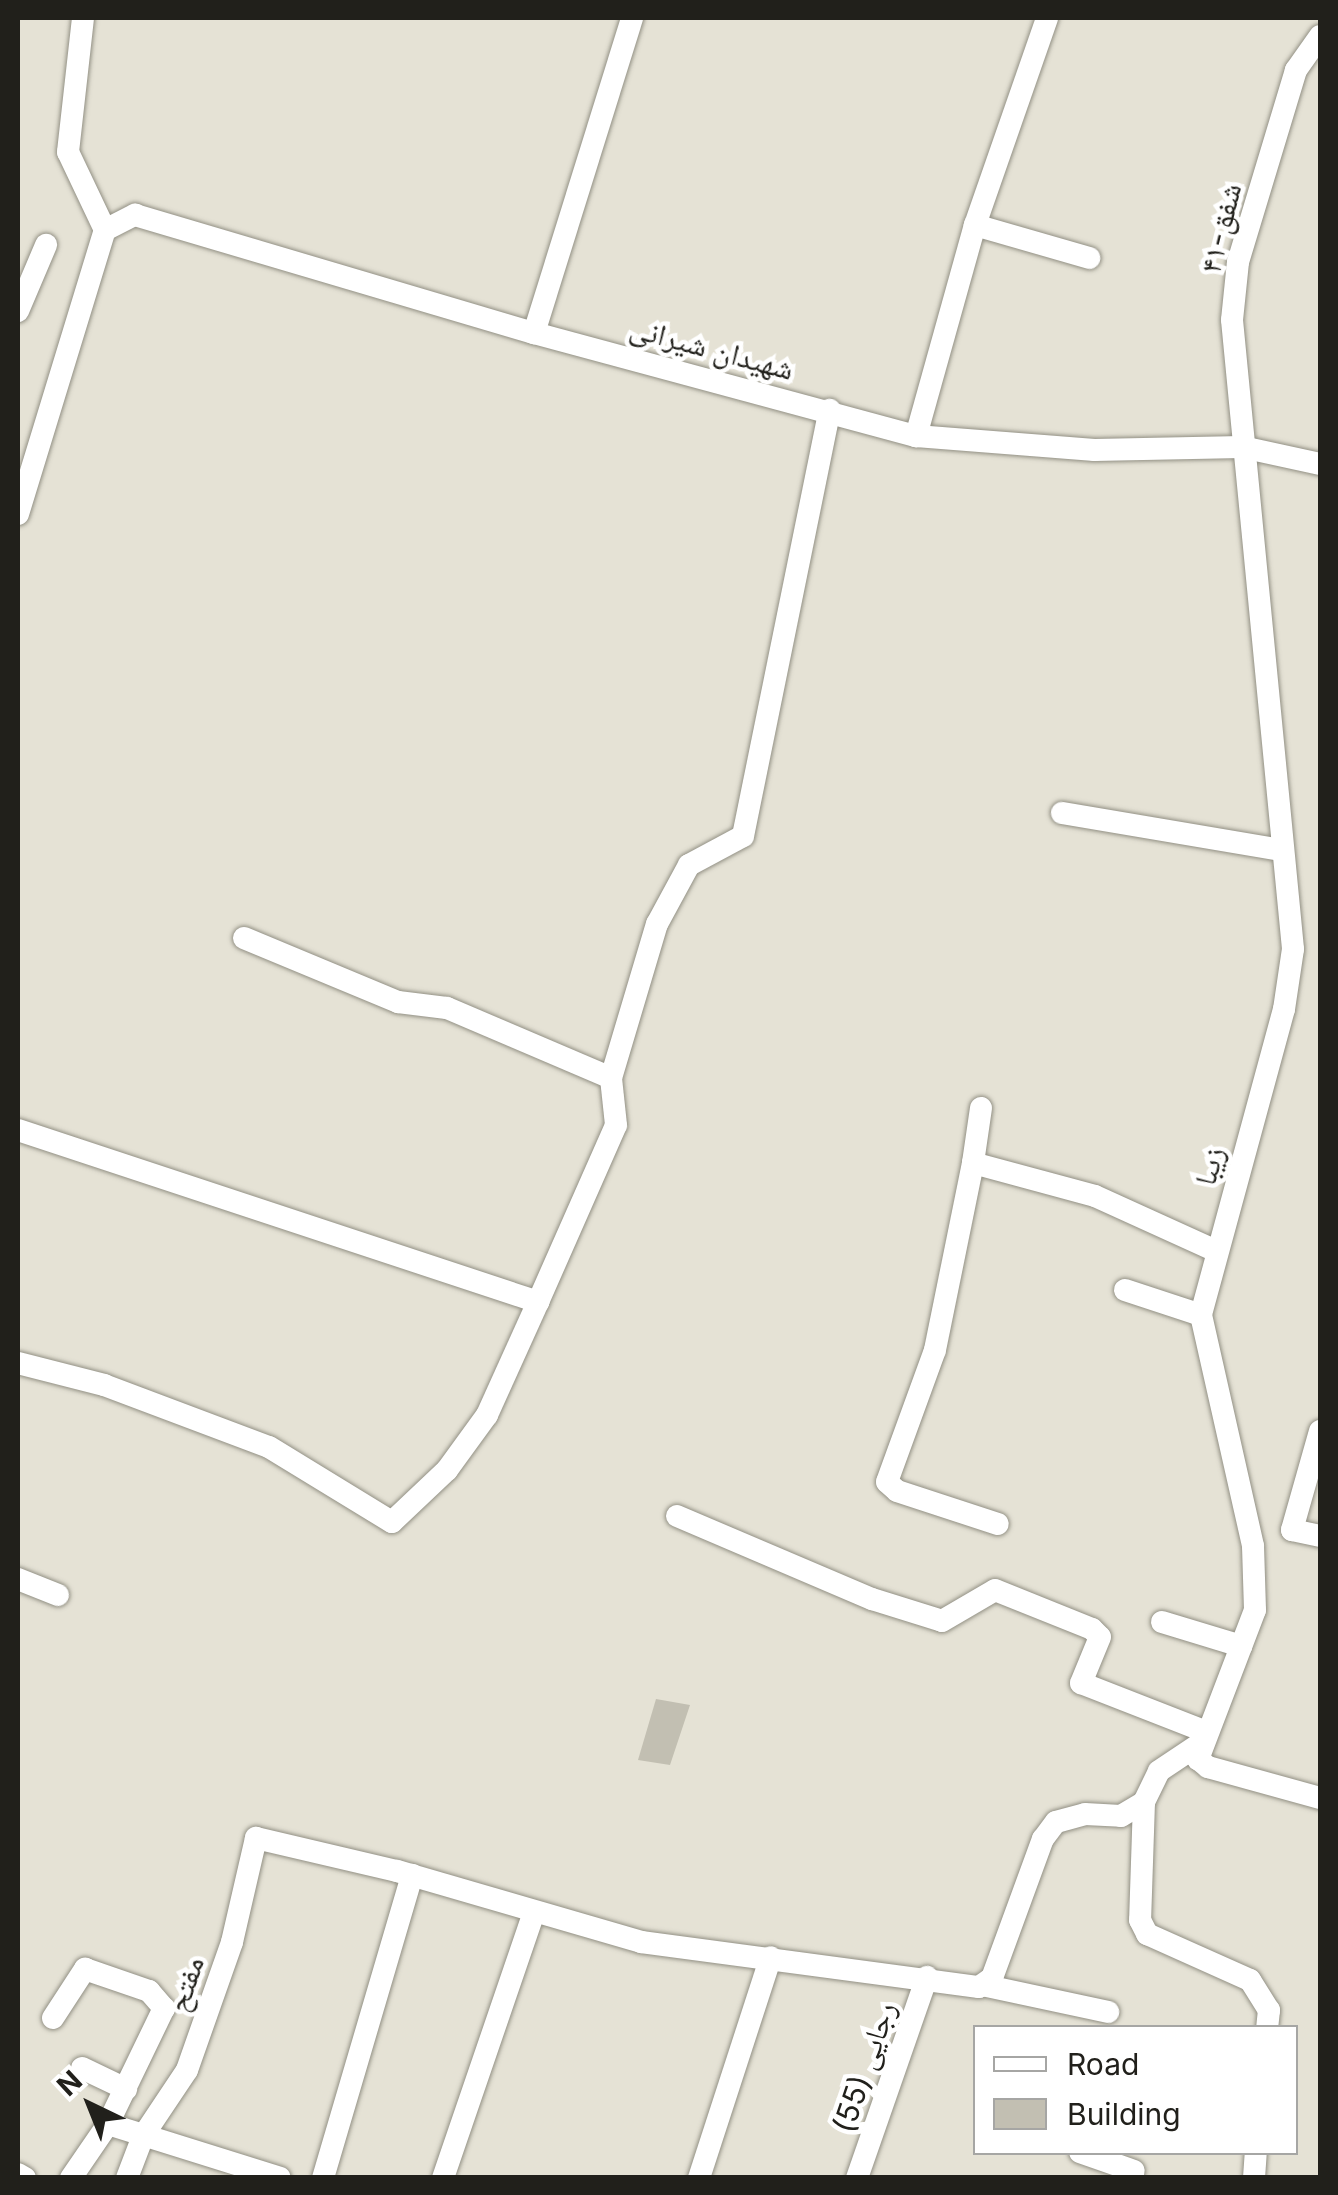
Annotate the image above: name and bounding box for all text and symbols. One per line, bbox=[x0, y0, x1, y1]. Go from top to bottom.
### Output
street label: شفق-۴۱ bbox=[1191, 179, 1249, 277]
street label: شهیدان شیرانی bbox=[626, 309, 798, 387]
street label: زیبا bbox=[1186, 1143, 1232, 1189]
street label: مفتح bbox=[159, 1952, 211, 2016]
street label: رجایی (55) bbox=[825, 1997, 903, 2137]
legend bbox=[973, 2025, 1298, 2155]
text: Road bbox=[1067, 2046, 1139, 2082]
north arrow bbox=[40, 2055, 140, 2155]
text: N bbox=[50, 2063, 89, 2103]
text: Building bbox=[1067, 2096, 1181, 2132]

